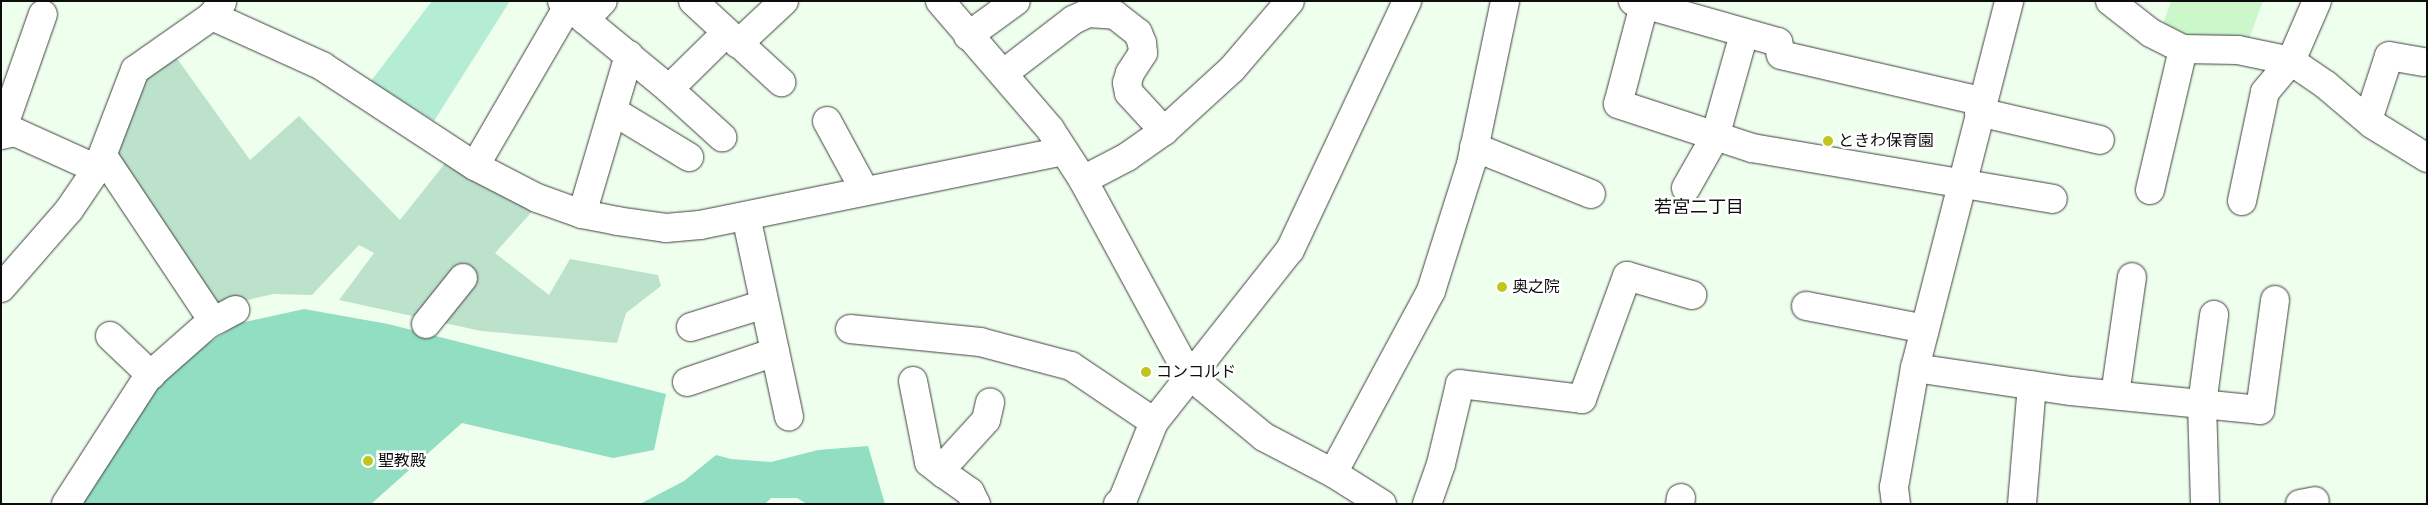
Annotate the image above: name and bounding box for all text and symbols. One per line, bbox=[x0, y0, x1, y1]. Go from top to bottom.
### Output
place label: ときわ保育園 bbox=[1838, 131, 1934, 151]
marker: ときわ保育園 bbox=[1822, 135, 1834, 147]
district label: 若宮二丁目 bbox=[1654, 196, 1744, 218]
place label: 奥之院 bbox=[1512, 277, 1560, 297]
marker: 奥之院 bbox=[1496, 281, 1508, 293]
place label: コンコルド bbox=[1156, 362, 1236, 382]
marker: コンコルド bbox=[1140, 366, 1152, 378]
place label: 聖教殿 bbox=[378, 451, 426, 471]
marker: 聖教殿 bbox=[362, 455, 374, 467]

